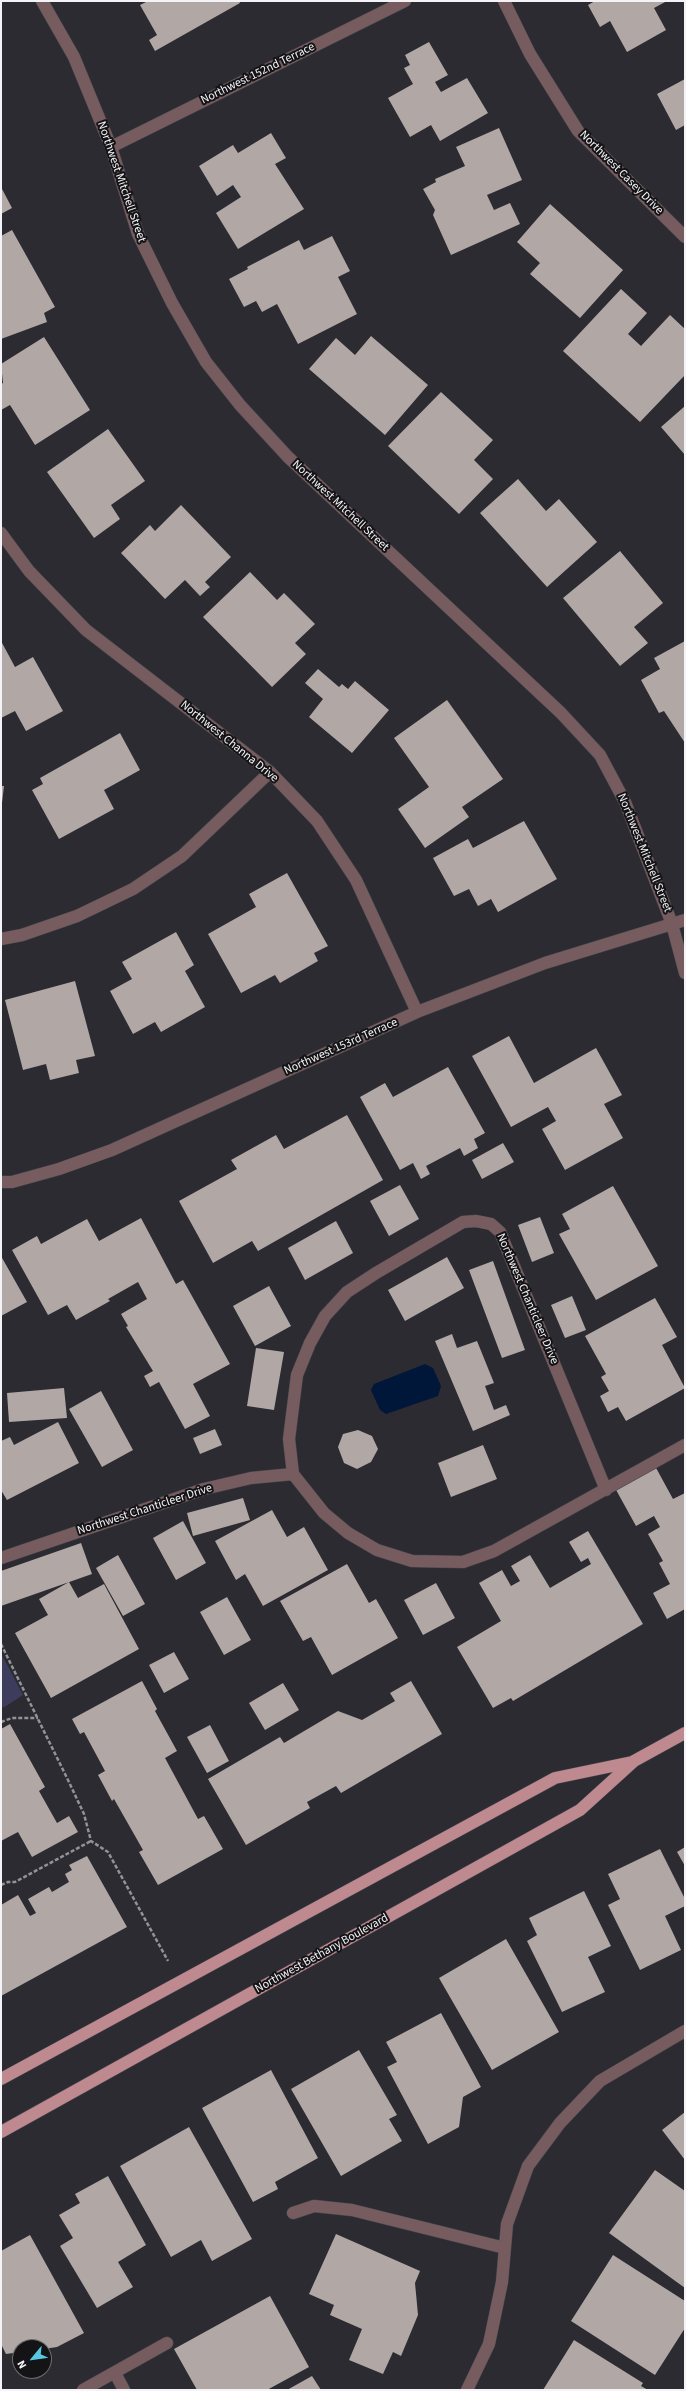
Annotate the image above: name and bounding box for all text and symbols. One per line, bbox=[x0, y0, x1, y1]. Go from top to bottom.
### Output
street label: Northwest 152nd Terrace bbox=[199, 40, 317, 108]
street label: Northwest Mitchell Street bbox=[94, 120, 148, 244]
street label: Northwest Casey Drive bbox=[576, 128, 666, 218]
street label: Northwest Mitchell Street bbox=[289, 457, 391, 555]
street label: Northwest Channa Drive bbox=[177, 698, 281, 786]
street label: Northwest Mitchell Street bbox=[614, 791, 674, 915]
street label: Northwest 153rd Terrace bbox=[282, 1015, 400, 1079]
street label: Northwest Chanticleer Drive bbox=[493, 1231, 561, 1367]
street label: Northwest Chanticleer Drive bbox=[76, 1481, 214, 1539]
street label: Northwest Bethany Boulevard bbox=[253, 1911, 391, 1997]
north arrow bbox=[12, 2339, 52, 2379]
text: N bbox=[14, 2358, 30, 2371]

